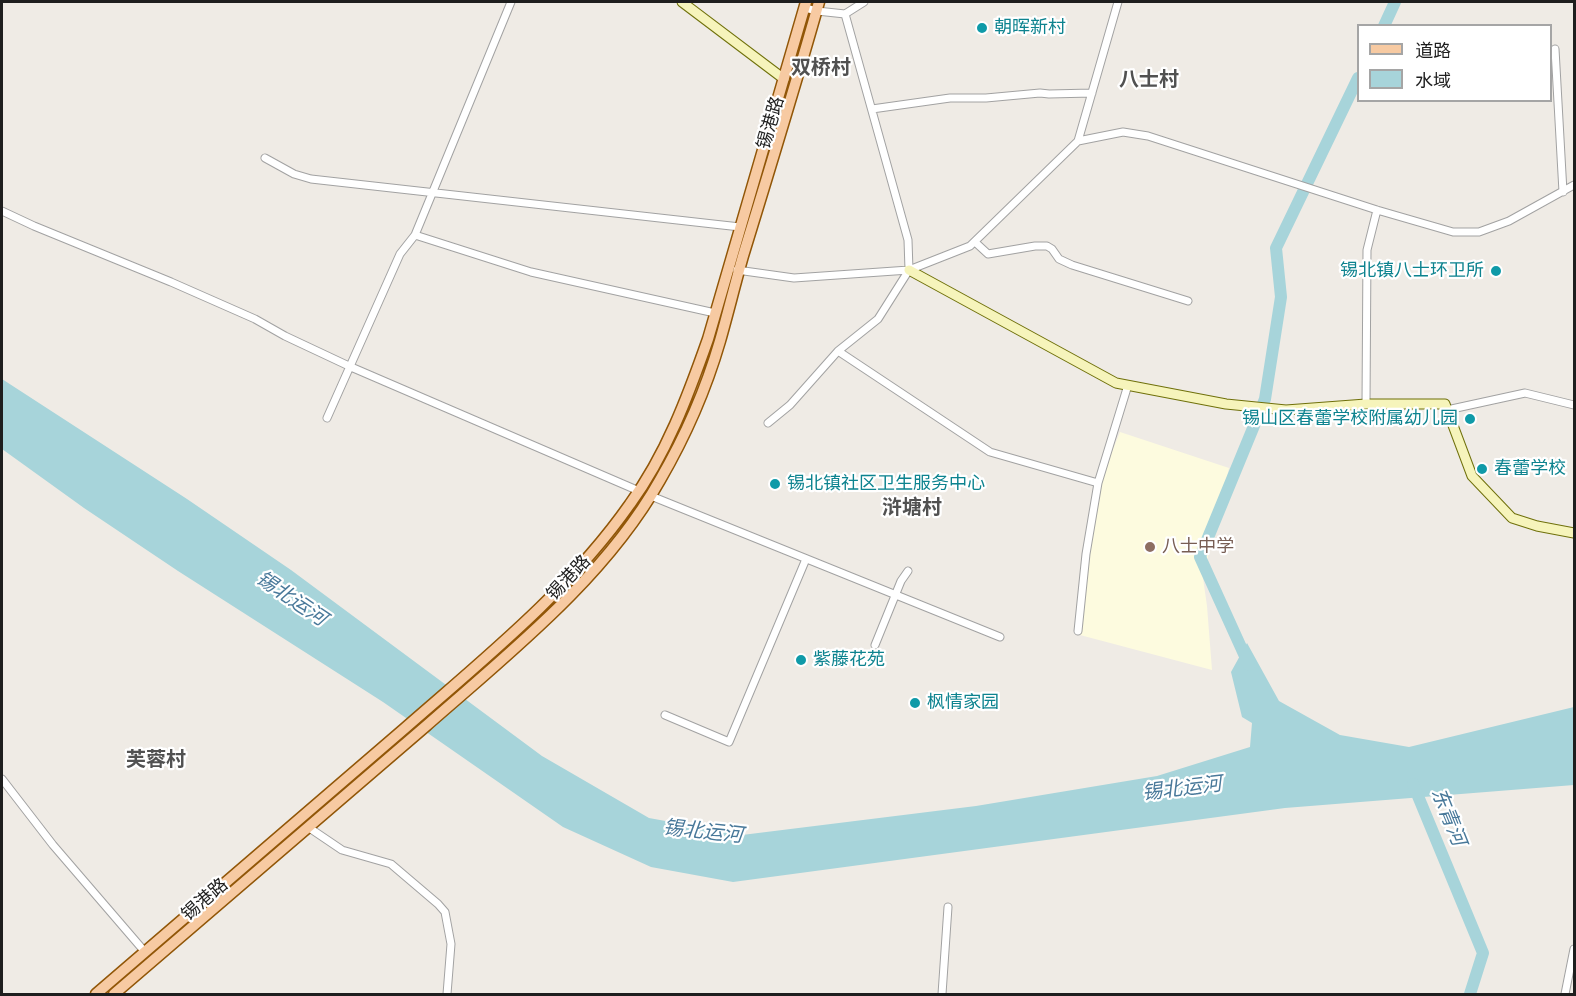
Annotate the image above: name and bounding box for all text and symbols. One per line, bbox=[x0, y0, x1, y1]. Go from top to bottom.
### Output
place label: 朝晖新村 bbox=[994, 17, 1066, 39]
marker: 朝晖新村 bbox=[975, 21, 989, 35]
legend bbox=[1357, 24, 1552, 102]
text: 道路 bbox=[1415, 40, 1451, 62]
district label: 双桥村 bbox=[791, 56, 851, 80]
district label: 八士村 bbox=[1119, 68, 1179, 92]
text: 水域 bbox=[1415, 70, 1451, 92]
street label: 锡港路 bbox=[753, 94, 789, 152]
place label: 锡北镇八士环卫所 bbox=[1340, 260, 1484, 282]
marker: 锡北镇八士环卫所 bbox=[1489, 264, 1503, 278]
place label: 锡山区春蕾学校附属幼儿园 bbox=[1242, 408, 1458, 430]
marker: 锡山区春蕾学校附属幼儿园 bbox=[1463, 412, 1477, 426]
place label: 春蕾学校 bbox=[1494, 458, 1566, 480]
marker: 春蕾学校 bbox=[1475, 462, 1489, 476]
place label: 锡北镇社区卫生服务中心 bbox=[787, 473, 985, 495]
marker: 锡北镇社区卫生服务中心 bbox=[768, 477, 782, 491]
district label: 浒塘村 bbox=[882, 496, 942, 520]
place label: 八士中学 bbox=[1162, 536, 1234, 558]
marker: 八士中学 bbox=[1143, 540, 1157, 554]
street label: 锡港路 bbox=[543, 551, 595, 605]
water label: 锡北运河 bbox=[251, 567, 331, 631]
place label: 紫藤花苑 bbox=[813, 649, 885, 671]
marker: 紫藤花苑 bbox=[794, 653, 808, 667]
place label: 枫情家园 bbox=[927, 692, 999, 714]
marker: 枫情家园 bbox=[908, 696, 922, 710]
district label: 芙蓉村 bbox=[126, 748, 186, 772]
water label: 锡北运河 bbox=[1141, 772, 1223, 806]
water label: 东青河 bbox=[1426, 785, 1470, 849]
water label: 锡北运河 bbox=[662, 816, 744, 848]
street label: 锡港路 bbox=[178, 874, 232, 926]

